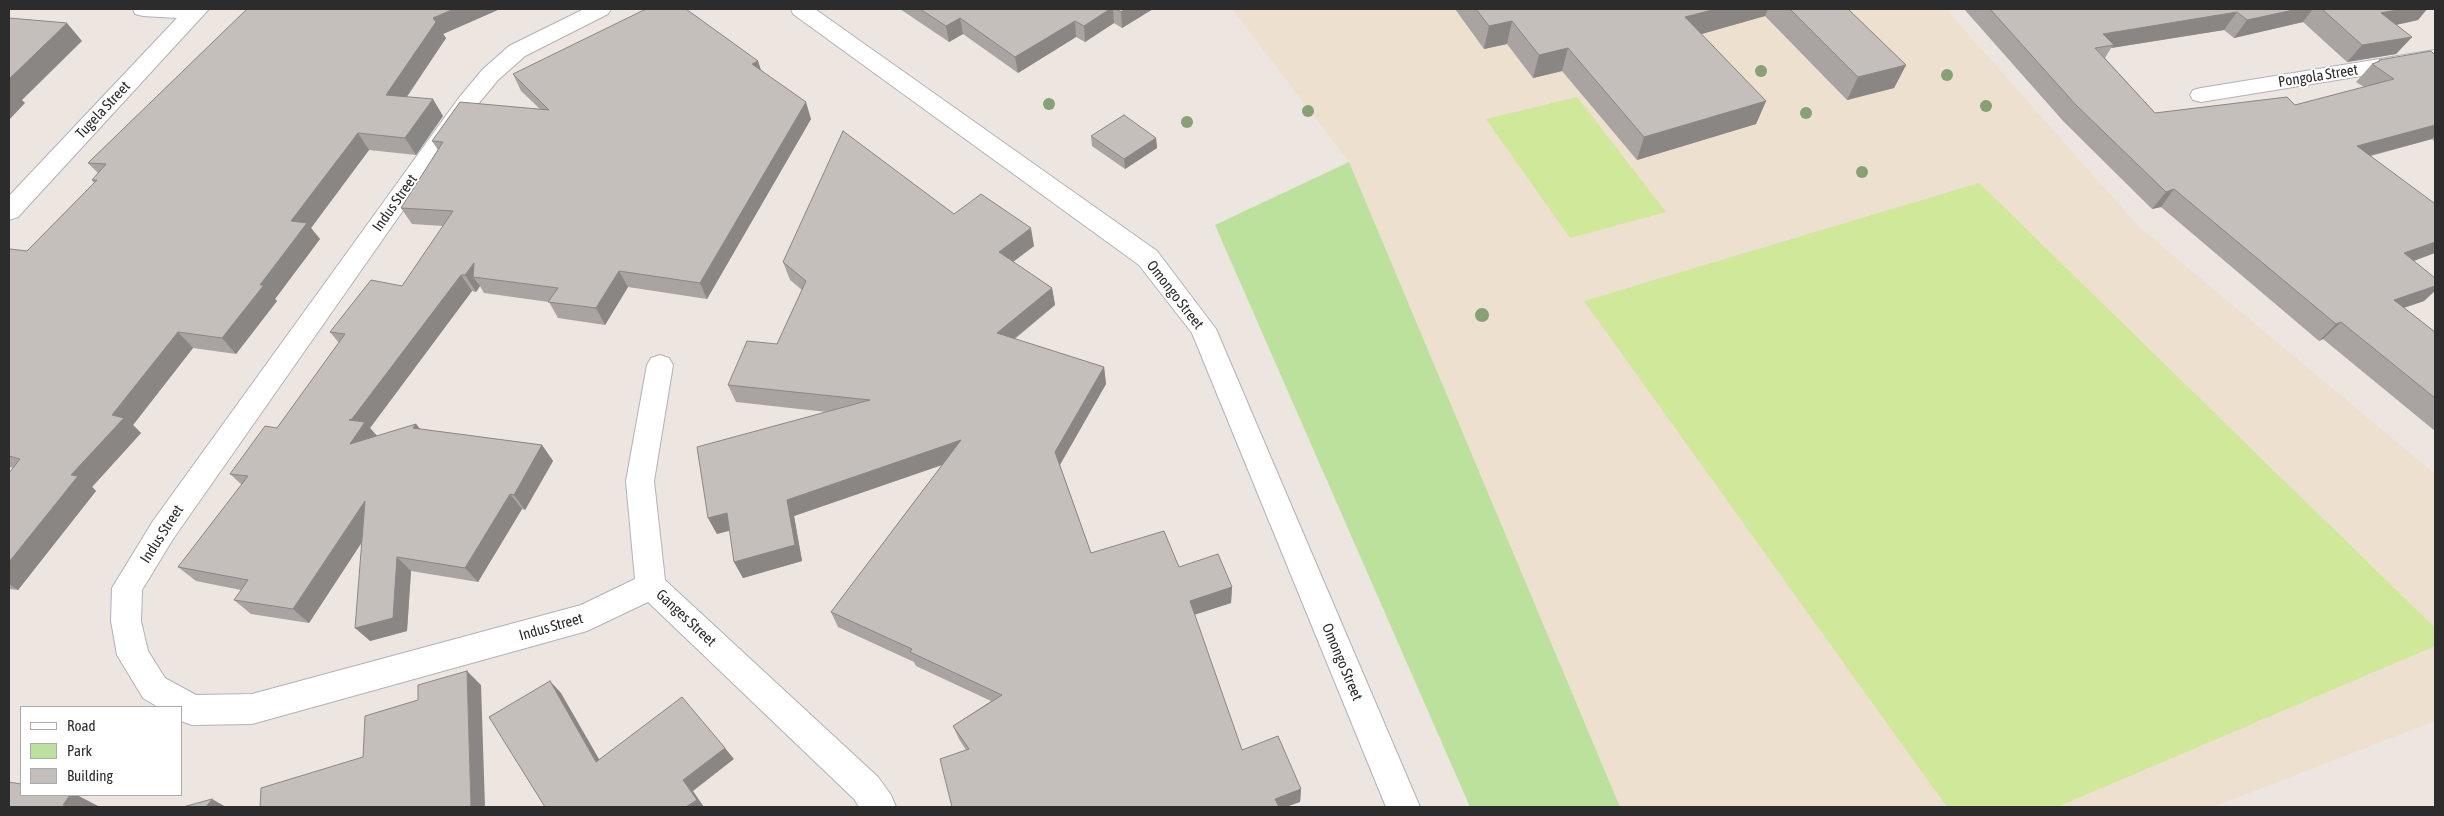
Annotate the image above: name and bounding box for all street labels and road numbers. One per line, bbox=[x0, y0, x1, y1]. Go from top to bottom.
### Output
street label: Pongola Street bbox=[2277, 61, 2359, 91]
street label: Tugela Street bbox=[72, 78, 134, 142]
street label: Indus Street bbox=[369, 171, 421, 235]
street label: Omongo Street bbox=[1143, 257, 1207, 333]
street label: Indus Street bbox=[137, 502, 187, 566]
street label: Ganges Street bbox=[652, 586, 720, 650]
street label: Indus Street bbox=[517, 609, 585, 645]
street label: Omongo Street bbox=[1318, 621, 1366, 703]

